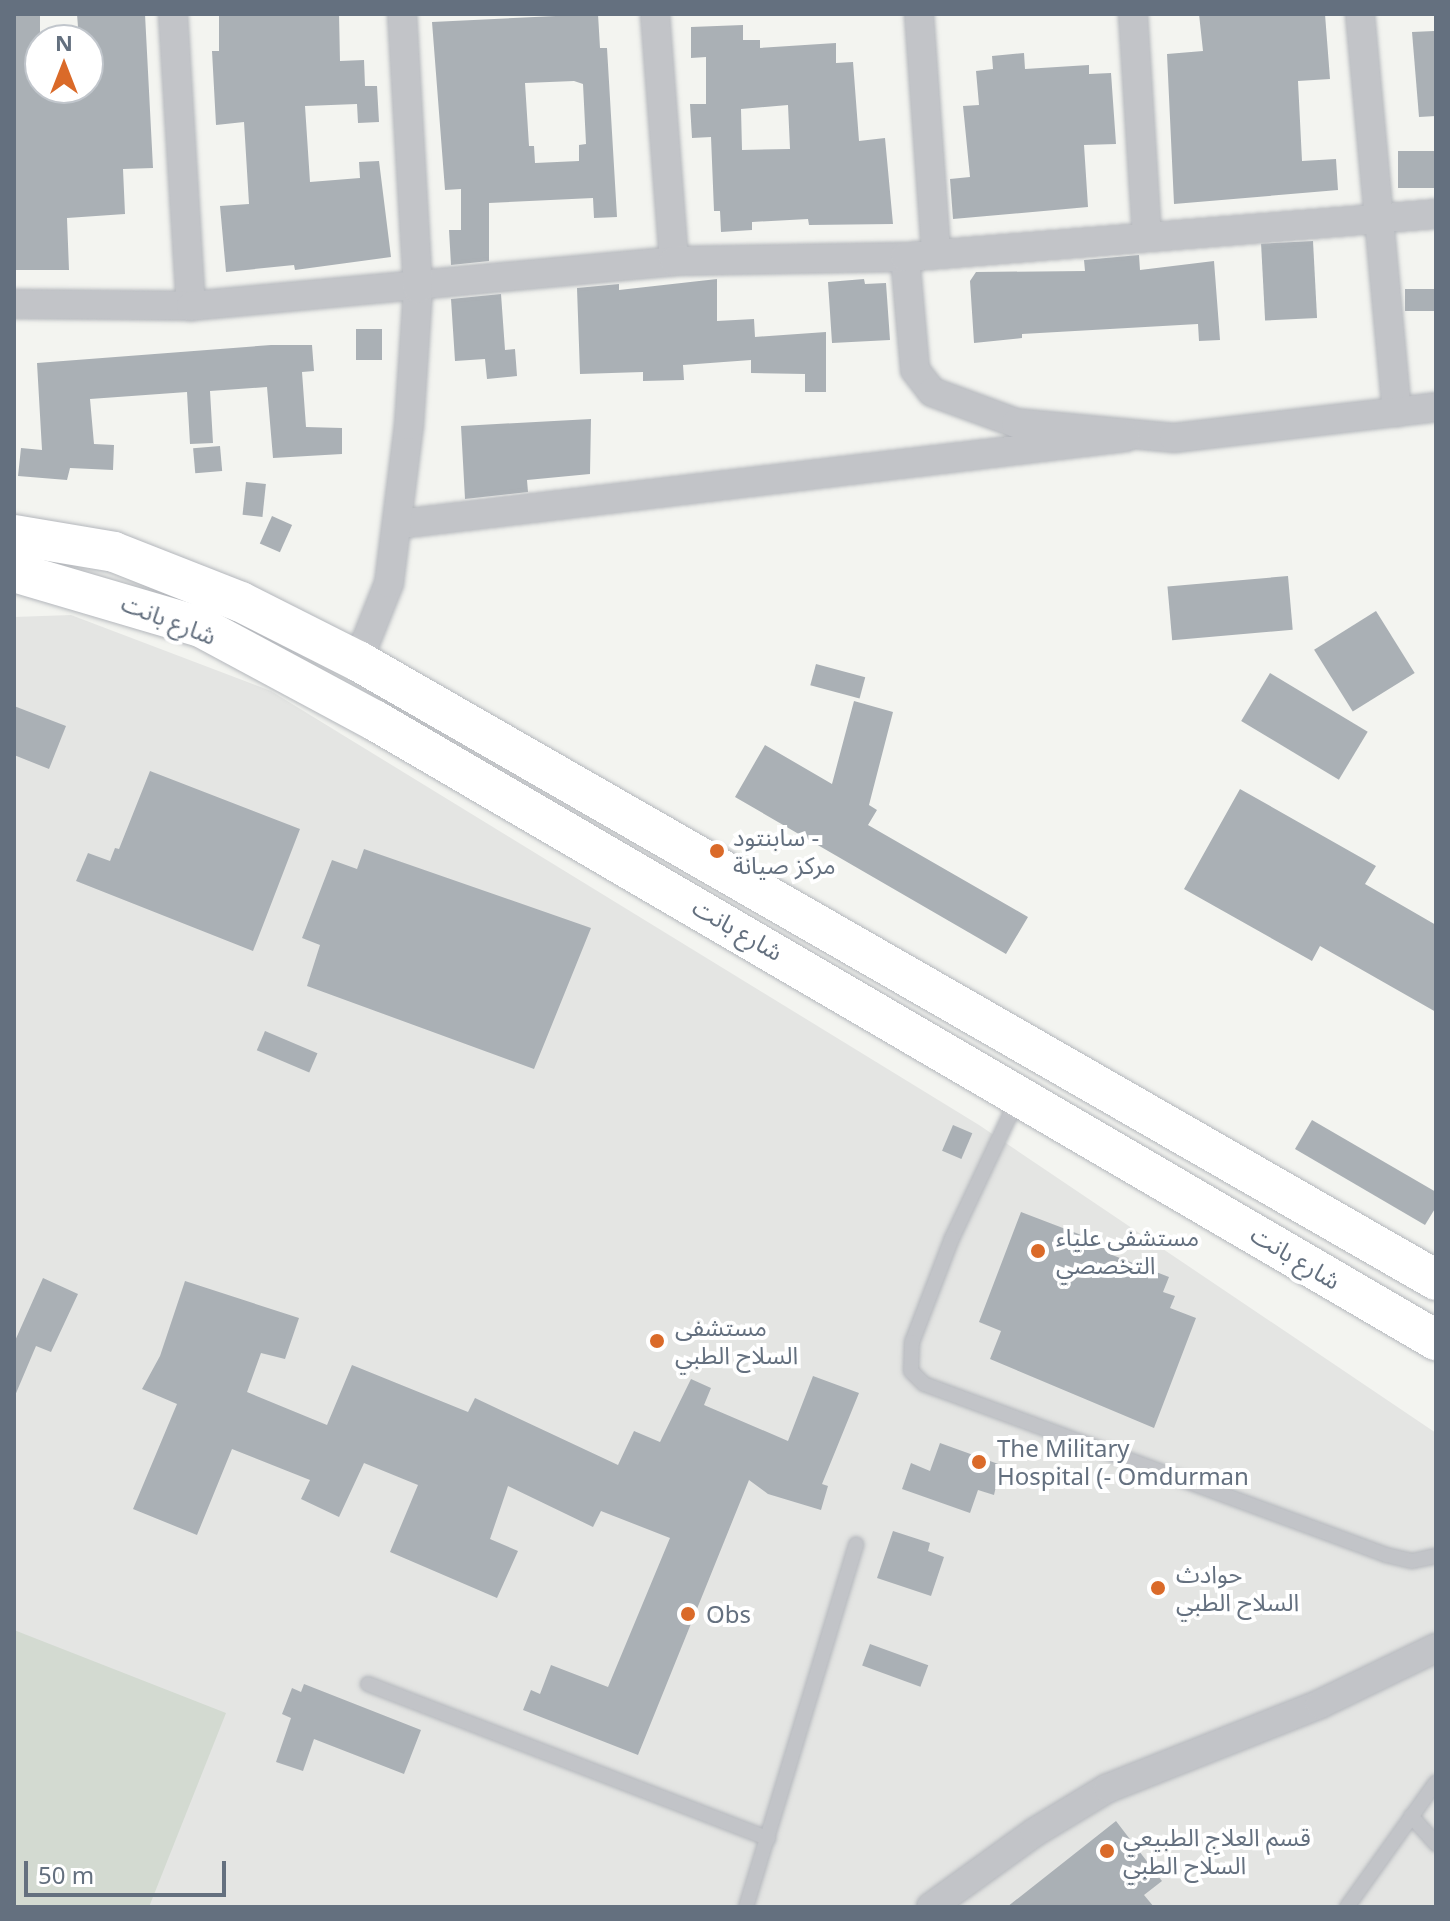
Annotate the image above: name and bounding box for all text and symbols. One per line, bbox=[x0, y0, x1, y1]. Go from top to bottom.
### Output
north arrow bbox=[24, 24, 104, 104]
text: N bbox=[55, 27, 73, 57]
street label: شارع بانت bbox=[118, 588, 220, 650]
place label: سابنتود - مركز صيانة bbox=[733, 823, 836, 879]
marker: سابنتود - مركز صيانة bbox=[708, 842, 726, 860]
street label: شارع بانت bbox=[688, 892, 788, 966]
street label: شارع بانت bbox=[1246, 1219, 1346, 1295]
place label: مستشفى علياء التخصصي bbox=[1056, 1223, 1199, 1279]
marker: مستشفى علياء التخصصي bbox=[1027, 1240, 1049, 1262]
place label: مستشفى السلاح الطبي bbox=[675, 1313, 798, 1369]
marker: مستشفى السلاح الطبي bbox=[646, 1330, 668, 1352]
place label: The Military Hospital (- Omdurman bbox=[997, 1434, 1249, 1490]
marker: The Military Hospital (- Omdurman bbox=[968, 1451, 990, 1473]
place label: حوادث السلاح الطبي bbox=[1176, 1560, 1299, 1616]
marker: حوادث السلاح الطبي bbox=[1147, 1577, 1169, 1599]
place label: Obs bbox=[706, 1600, 751, 1628]
marker: Obs bbox=[677, 1603, 699, 1625]
place label: قسم العلاج الطبيعي السلاح الطبي bbox=[1123, 1823, 1311, 1879]
marker: قسم العلاج الطبيعي السلاح الطبي bbox=[1098, 1842, 1116, 1860]
scale bar bbox=[28, 1845, 230, 1895]
text: 50 m bbox=[38, 1858, 94, 1891]

